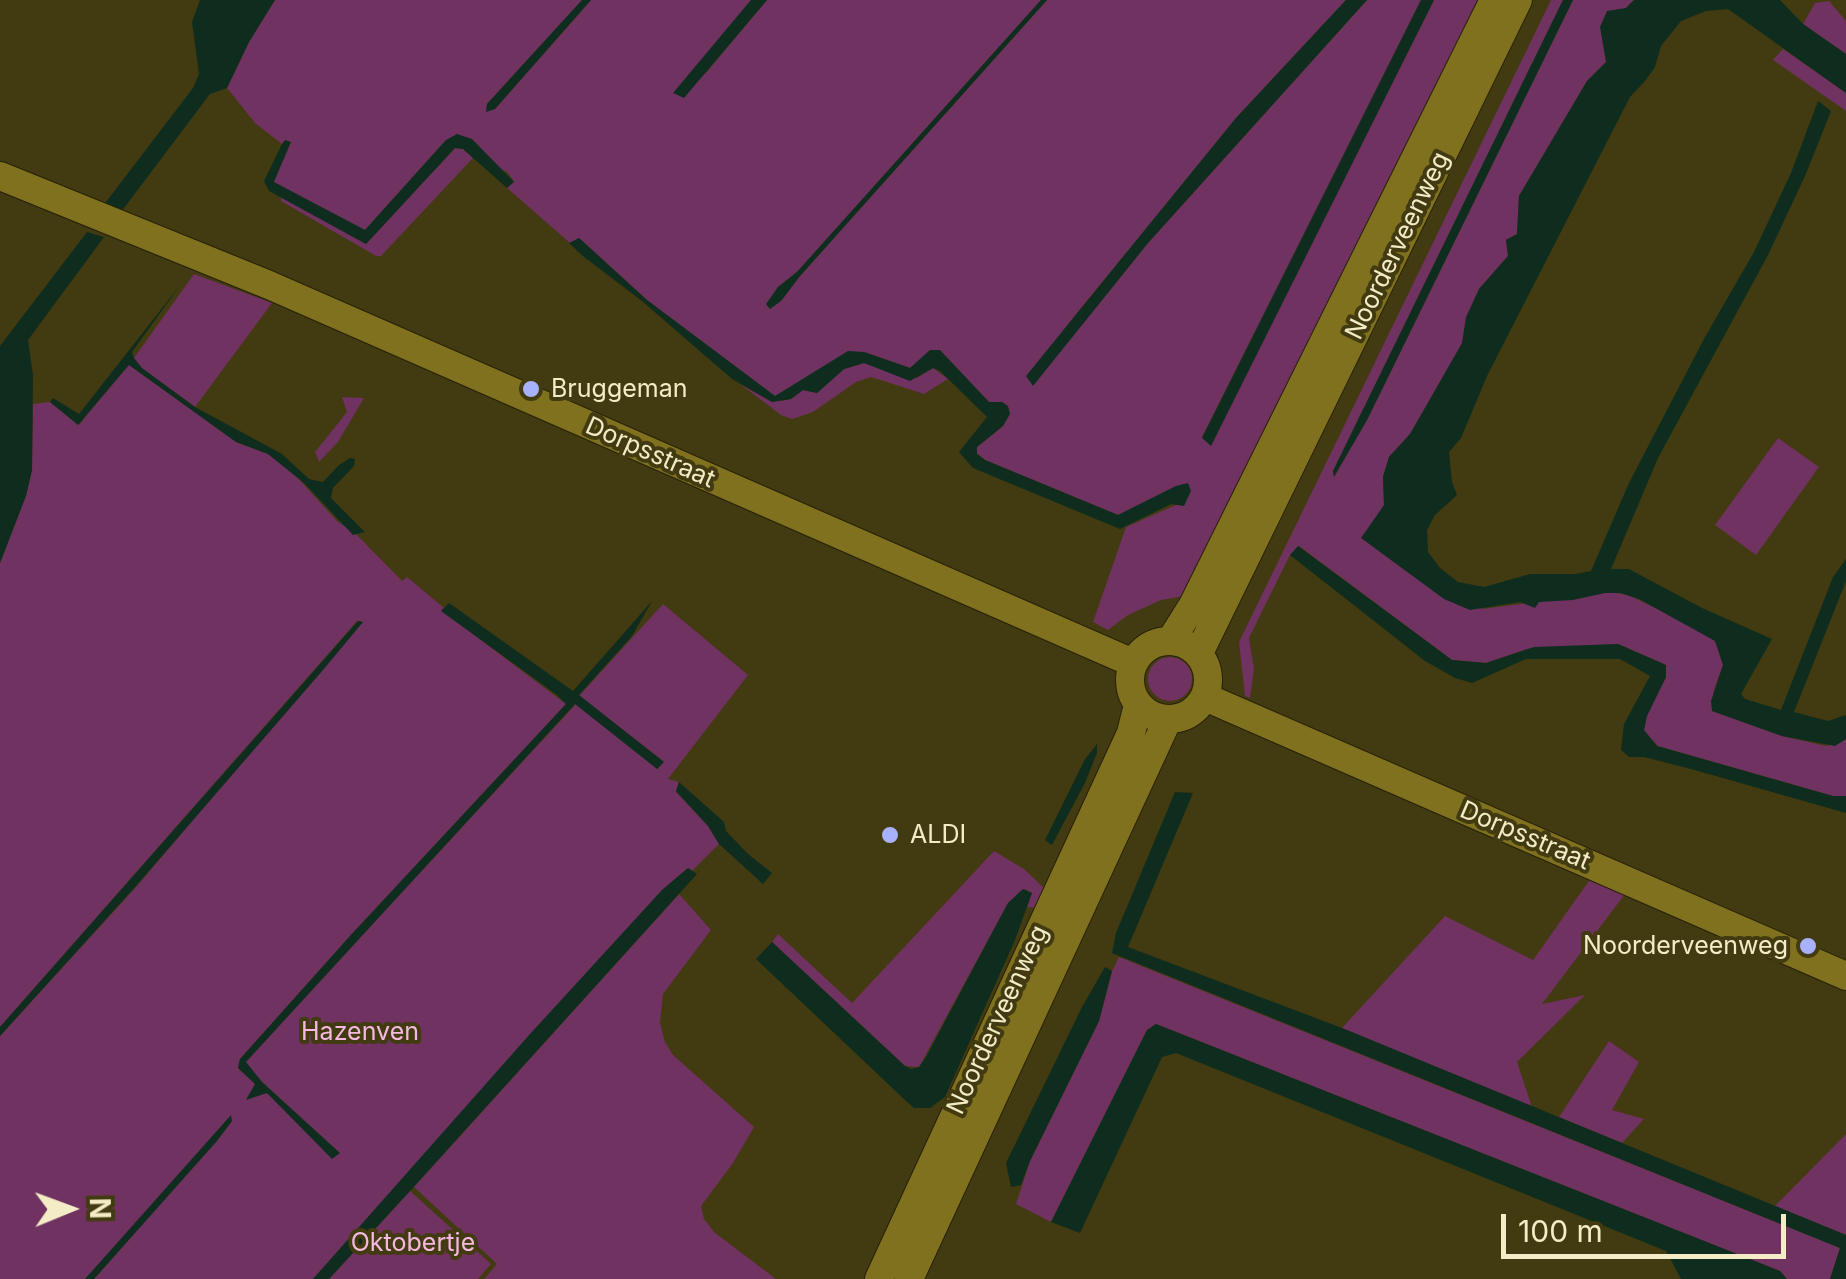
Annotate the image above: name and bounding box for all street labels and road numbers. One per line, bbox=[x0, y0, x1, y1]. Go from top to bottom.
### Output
street label: Noorderveenweg bbox=[1340, 147, 1456, 345]
street label: Dorpsstraat bbox=[581, 411, 719, 495]
street label: Dorpsstraat bbox=[1455, 795, 1595, 877]
street label: Noorderveenweg bbox=[941, 921, 1055, 1119]

